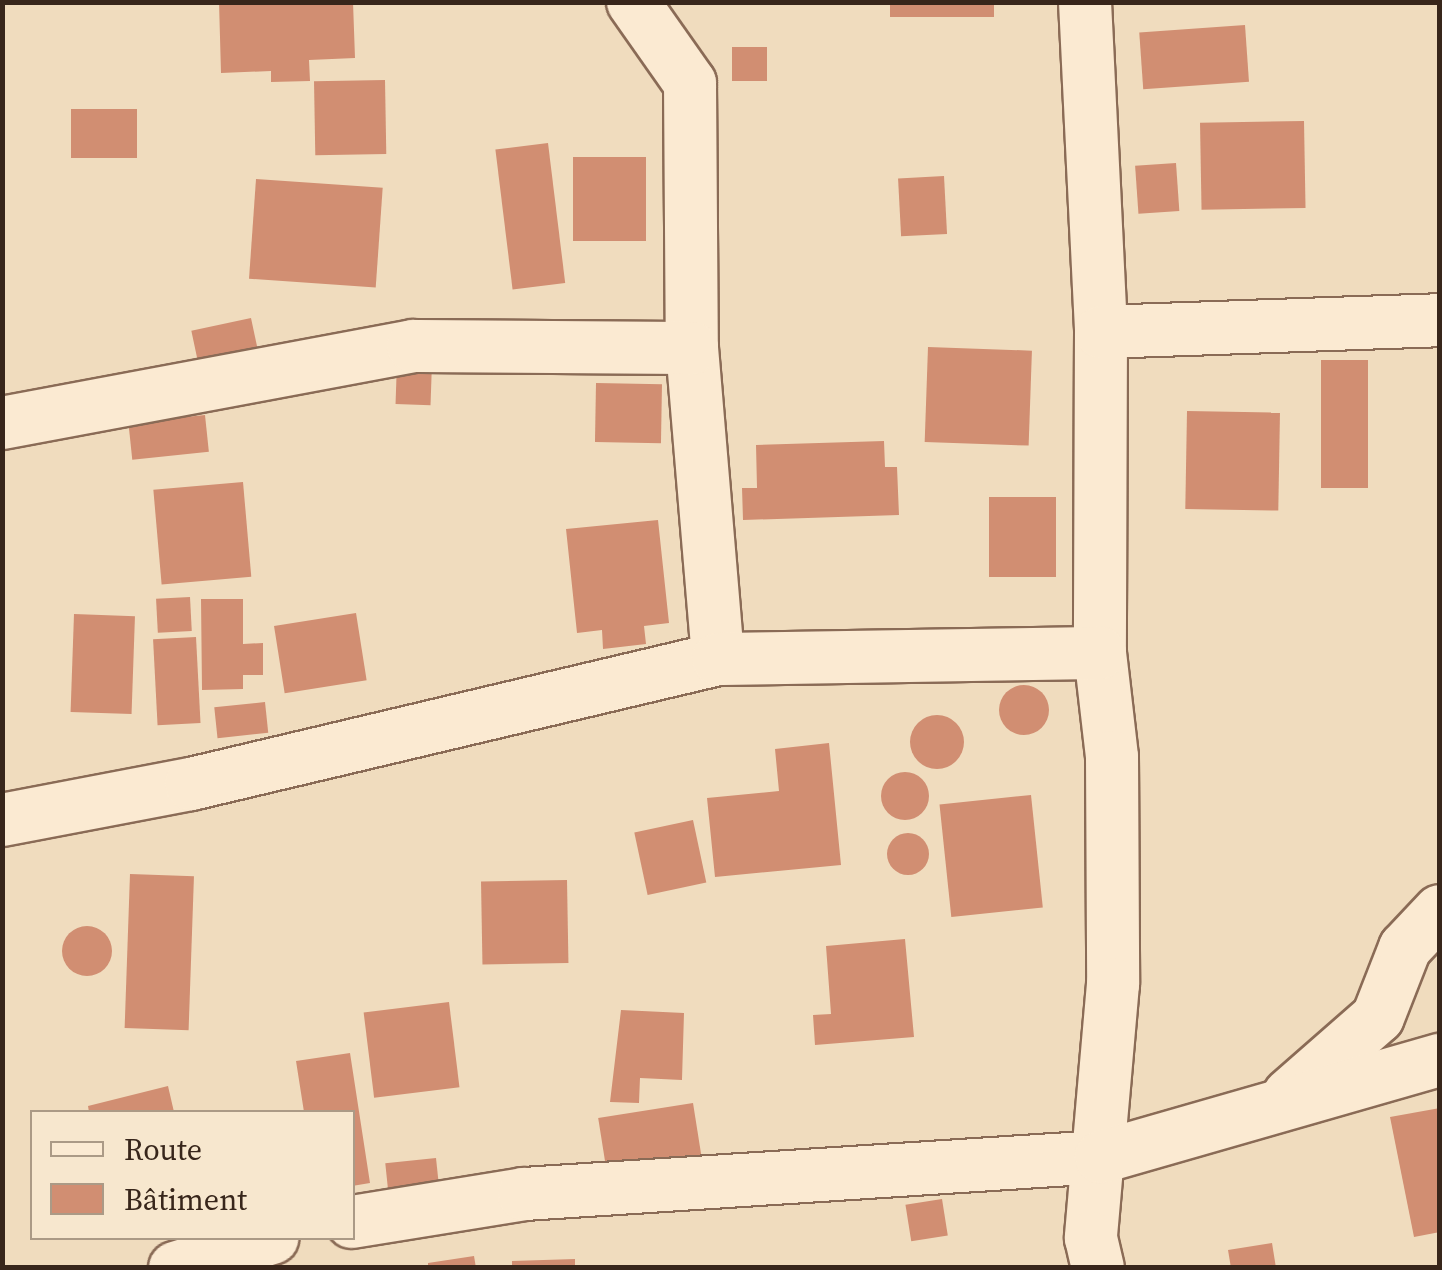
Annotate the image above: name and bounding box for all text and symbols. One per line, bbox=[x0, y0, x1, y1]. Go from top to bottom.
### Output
legend bbox=[30, 1110, 355, 1240]
text: Route bbox=[124, 1129, 202, 1170]
text: Bâtiment bbox=[124, 1179, 247, 1220]

